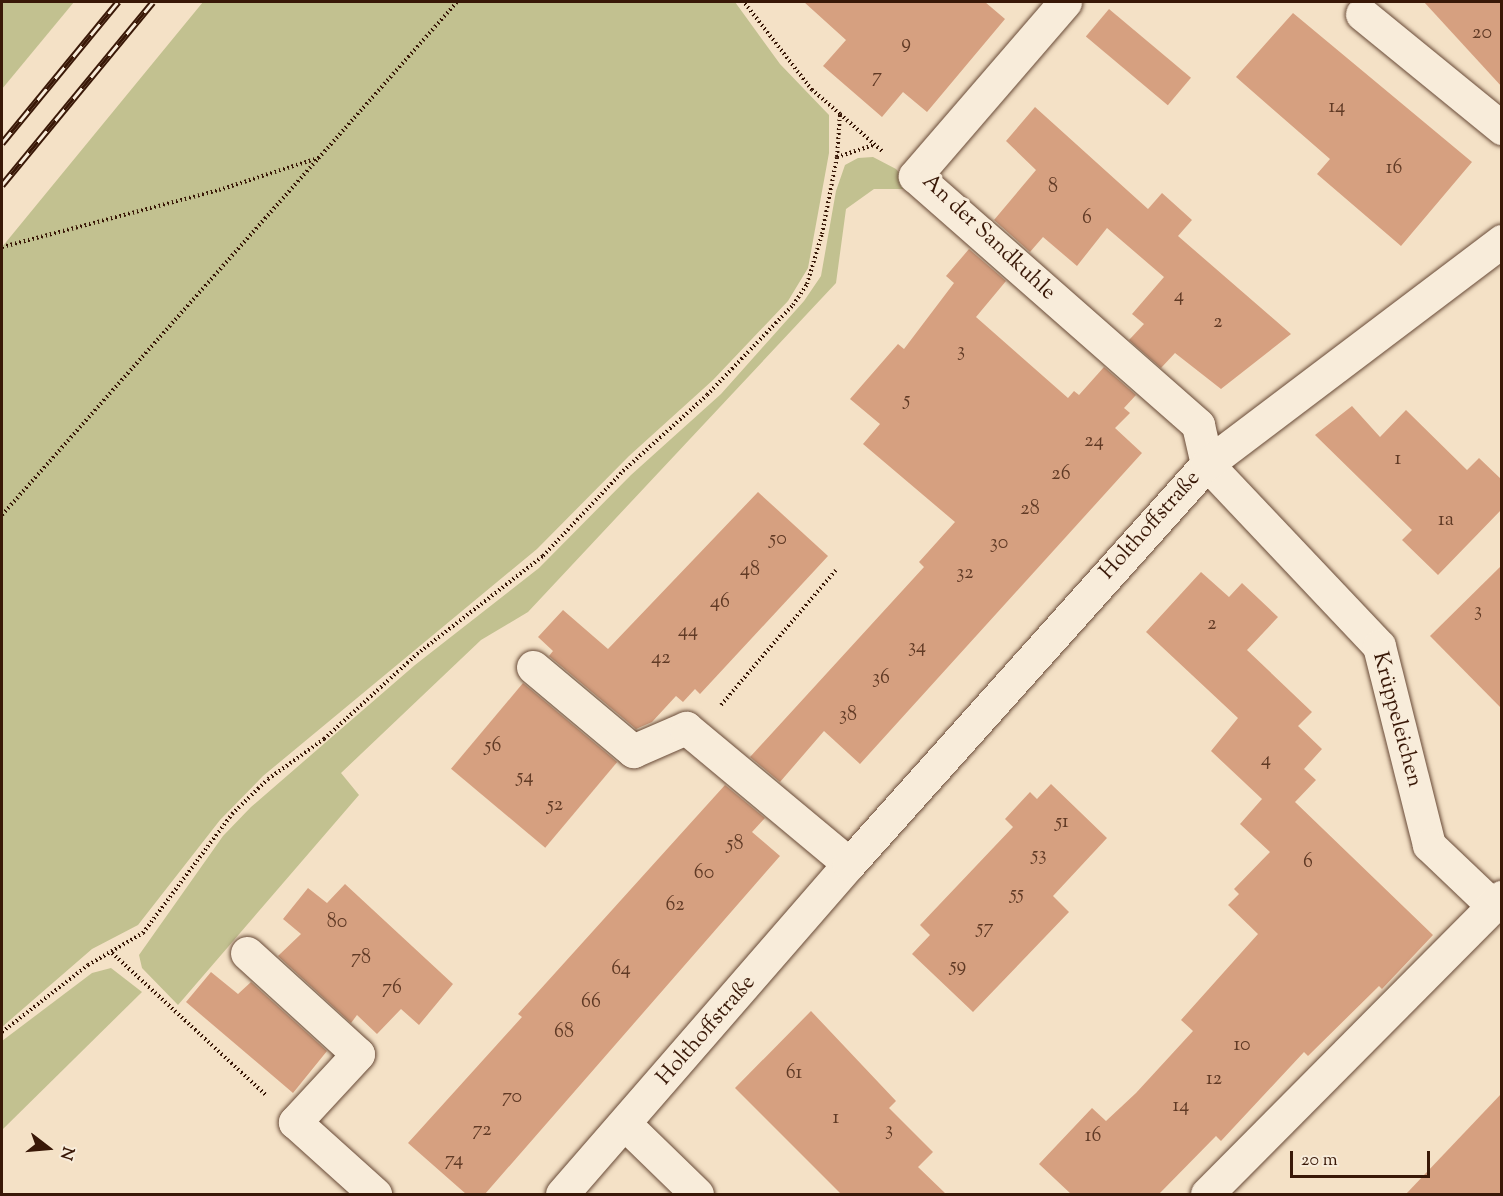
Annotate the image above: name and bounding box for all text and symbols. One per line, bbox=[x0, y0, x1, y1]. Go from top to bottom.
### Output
house number: 20 bbox=[1472, 21, 1492, 45]
house number: 9 bbox=[901, 31, 911, 55]
house number: 7 bbox=[872, 65, 882, 89]
house number: 14 bbox=[1329, 95, 1345, 119]
house number: 16 bbox=[1386, 156, 1402, 180]
street label: An der Sandkuhle bbox=[916, 169, 1060, 307]
house number: 8 bbox=[1048, 175, 1058, 199]
house number: 6 bbox=[1082, 206, 1092, 230]
house number: 4 bbox=[1174, 284, 1184, 308]
house number: 2 bbox=[1213, 310, 1223, 334]
house number: 3 bbox=[957, 339, 965, 363]
house number: 5 bbox=[904, 388, 910, 412]
house number: 24 bbox=[1084, 429, 1104, 453]
house number: 1 bbox=[1395, 447, 1401, 471]
house number: 26 bbox=[1051, 462, 1071, 486]
street label: Holthoffstraße bbox=[1095, 466, 1207, 586]
house number: 28 bbox=[1020, 497, 1040, 521]
house number: 1a bbox=[1438, 508, 1454, 532]
house number: 50 bbox=[769, 527, 787, 551]
house number: 30 bbox=[990, 531, 1008, 555]
house number: 48 bbox=[740, 558, 760, 582]
house number: 32 bbox=[956, 561, 974, 585]
house number: 46 bbox=[710, 590, 730, 614]
house number: 3 bbox=[1474, 599, 1482, 623]
house number: 2 bbox=[1207, 612, 1217, 636]
house number: 44 bbox=[678, 619, 698, 643]
house number: 34 bbox=[908, 635, 926, 659]
house number: 42 bbox=[651, 646, 671, 670]
street label: Krüppeleichen bbox=[1365, 650, 1427, 790]
house number: 36 bbox=[872, 666, 890, 690]
house number: 38 bbox=[839, 703, 857, 727]
house number: 56 bbox=[485, 734, 501, 758]
house number: 4 bbox=[1261, 748, 1271, 772]
house number: 54 bbox=[517, 765, 533, 789]
house number: 52 bbox=[547, 793, 563, 817]
house number: 51 bbox=[1055, 810, 1069, 834]
house number: 58 bbox=[727, 832, 743, 856]
house number: 53 bbox=[1032, 843, 1046, 867]
house number: 6 bbox=[1303, 850, 1313, 874]
house number: 60 bbox=[694, 861, 714, 885]
house number: 55 bbox=[1010, 882, 1024, 906]
house number: 62 bbox=[665, 893, 685, 917]
house number: 80 bbox=[327, 910, 347, 934]
house number: 57 bbox=[977, 916, 993, 940]
house number: 78 bbox=[351, 946, 371, 970]
house number: 59 bbox=[950, 954, 966, 978]
house number: 64 bbox=[611, 957, 631, 981]
street label: Holthoffstraße bbox=[652, 971, 762, 1091]
house number: 76 bbox=[382, 976, 402, 1000]
house number: 66 bbox=[581, 990, 601, 1014]
house number: 68 bbox=[554, 1020, 574, 1044]
house number: 10 bbox=[1233, 1033, 1251, 1057]
house number: 61 bbox=[786, 1061, 802, 1085]
house number: 12 bbox=[1206, 1067, 1222, 1091]
house number: 70 bbox=[502, 1085, 522, 1109]
house number: 14 bbox=[1173, 1094, 1189, 1118]
house number: 1 bbox=[833, 1106, 839, 1130]
north arrow bbox=[18, 1118, 78, 1178]
house number: 72 bbox=[472, 1118, 492, 1142]
house number: 3 bbox=[885, 1118, 893, 1142]
house number: 16 bbox=[1085, 1124, 1101, 1148]
scale bar bbox=[1293, 1139, 1432, 1177]
text: N bbox=[53, 1144, 79, 1162]
house number: 74 bbox=[445, 1148, 463, 1172]
text: 20 m bbox=[1301, 1148, 1338, 1174]

